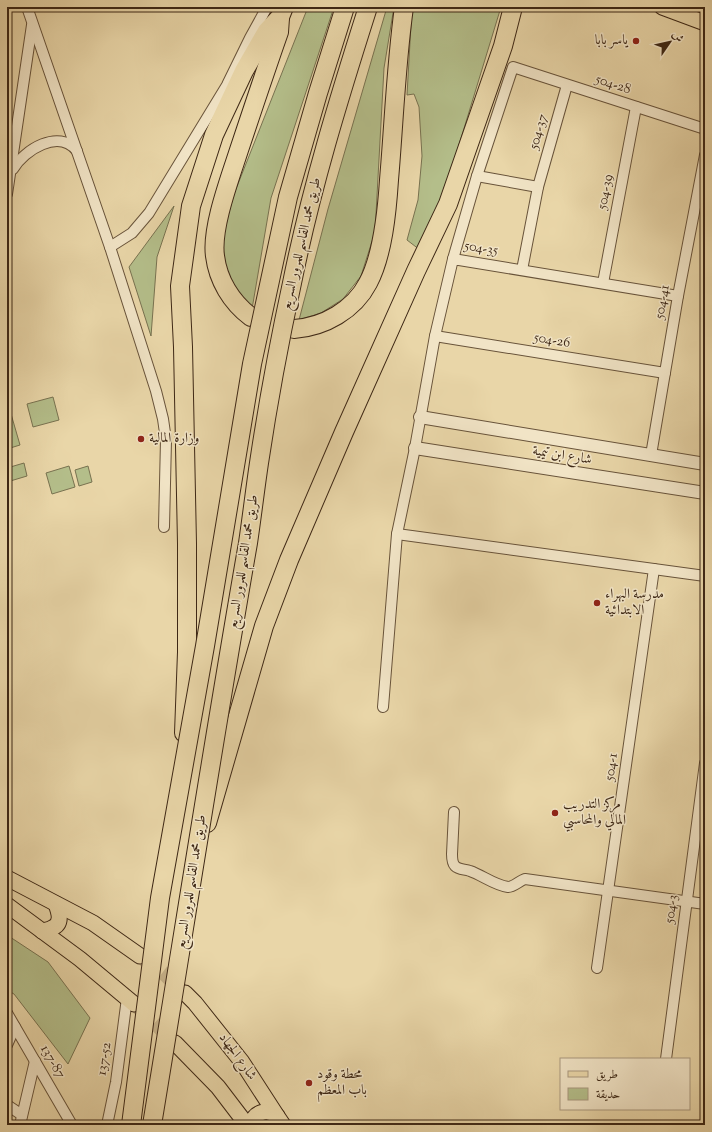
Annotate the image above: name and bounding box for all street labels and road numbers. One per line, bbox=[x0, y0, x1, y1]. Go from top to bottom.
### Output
street label: 504-28 bbox=[592, 70, 634, 100]
street label: 504-37 bbox=[524, 112, 554, 153]
street label: 504-39 bbox=[593, 172, 619, 212]
street label: طريق محمد القاسم للمرور السريع bbox=[277, 176, 329, 313]
street label: 504-35 bbox=[462, 236, 499, 262]
street label: 504-41 bbox=[650, 283, 676, 322]
street label: 504-26 bbox=[531, 328, 572, 354]
street label: شارع ابن تيمية bbox=[531, 441, 593, 471]
street label: طريق محمد القاسم للمرور السريع bbox=[224, 493, 266, 631]
street label: 504-1 bbox=[600, 752, 624, 783]
street label: طريق محمد القاسم للمرور السريع bbox=[172, 813, 214, 951]
street label: 504-3 bbox=[660, 893, 684, 926]
street label: شارع الجهاد bbox=[213, 1029, 261, 1085]
street label: 137-87 bbox=[34, 1041, 70, 1083]
street label: 137-52 bbox=[93, 1041, 118, 1077]

